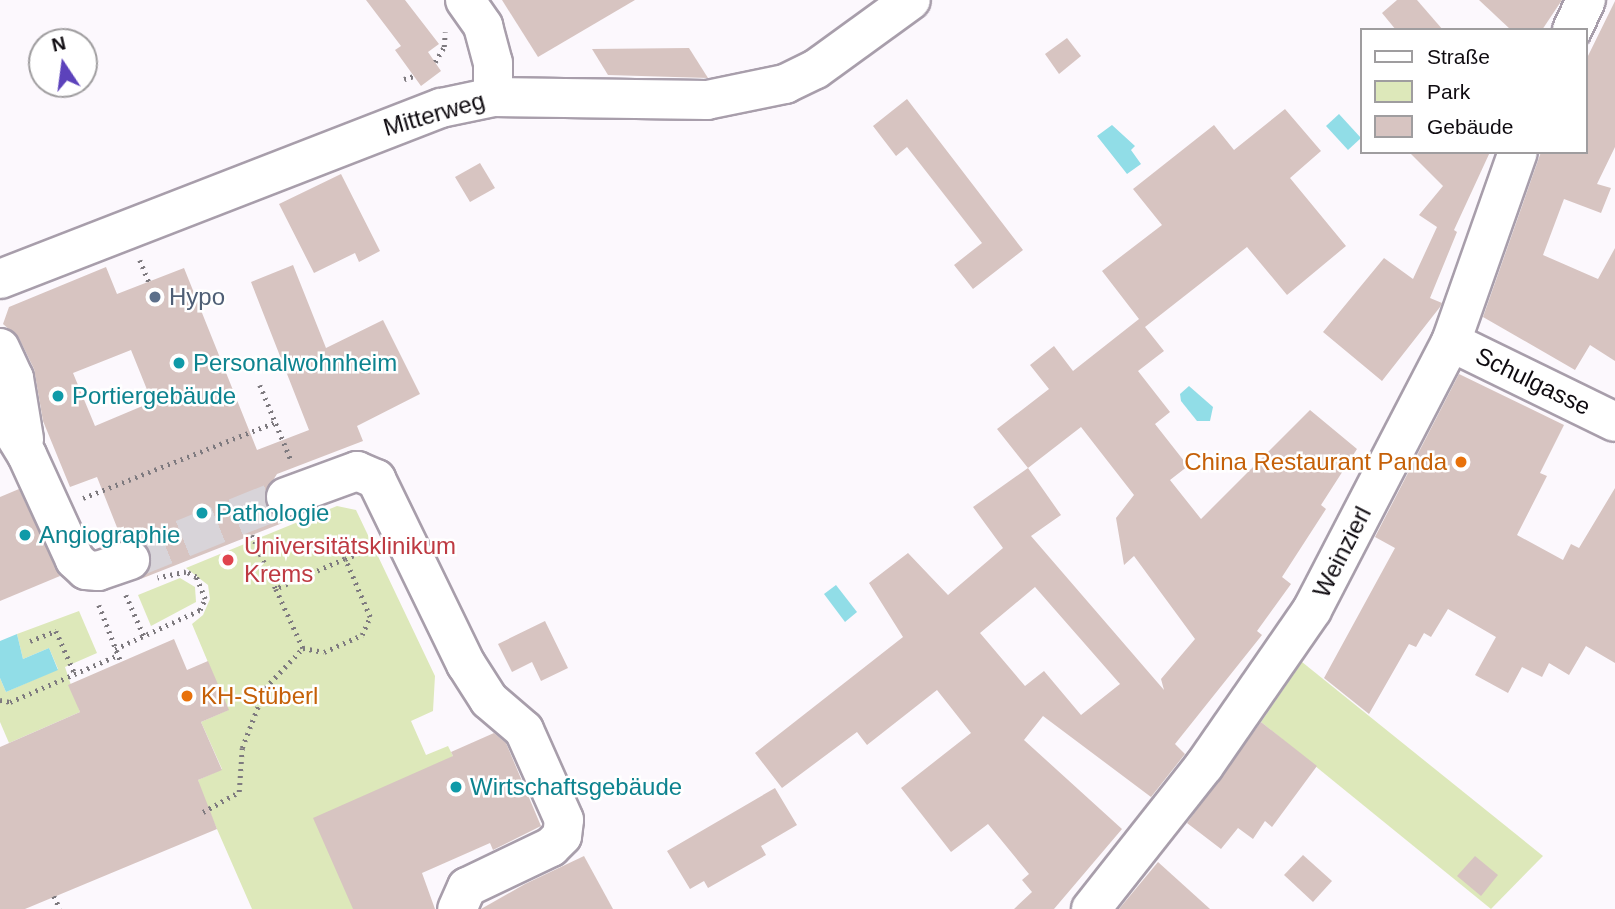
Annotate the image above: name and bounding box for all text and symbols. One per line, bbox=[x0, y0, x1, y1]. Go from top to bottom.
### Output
north arrow bbox=[28, 28, 98, 98]
legend bbox=[1360, 28, 1587, 154]
text: N bbox=[50, 32, 68, 56]
text: Straße bbox=[1427, 45, 1490, 68]
text: Park bbox=[1427, 80, 1470, 103]
street label: Mitterweg bbox=[380, 86, 488, 142]
text: Gebäude bbox=[1427, 115, 1513, 138]
place label: Hypo bbox=[169, 283, 225, 311]
marker: Hypo bbox=[147, 289, 163, 305]
street label: Schulgasse bbox=[1471, 341, 1595, 421]
place label: Personalwohnheim bbox=[193, 349, 397, 377]
marker: Personalwohnheim bbox=[171, 355, 187, 371]
place label: Portiergebäude bbox=[72, 382, 236, 410]
marker: Portiergebäude bbox=[50, 388, 66, 404]
place label: China Restaurant Panda bbox=[1184, 448, 1447, 476]
marker: China Restaurant Panda bbox=[1453, 454, 1469, 470]
place label: Pathologie bbox=[216, 499, 329, 527]
street label: Weinzierl bbox=[1307, 502, 1377, 602]
marker: Pathologie bbox=[194, 505, 210, 521]
place label: Angiographie bbox=[39, 521, 180, 549]
marker: Angiographie bbox=[17, 527, 33, 543]
place label: Universitätsklinikum Krems bbox=[244, 532, 456, 588]
marker: Universitätsklinikum Krems bbox=[218, 550, 238, 570]
place label: KH-Stüberl bbox=[201, 682, 318, 710]
marker: KH-Stüberl bbox=[179, 688, 195, 704]
place label: Wirtschaftsgebäude bbox=[470, 773, 682, 801]
marker: Wirtschaftsgebäude bbox=[448, 779, 464, 795]

